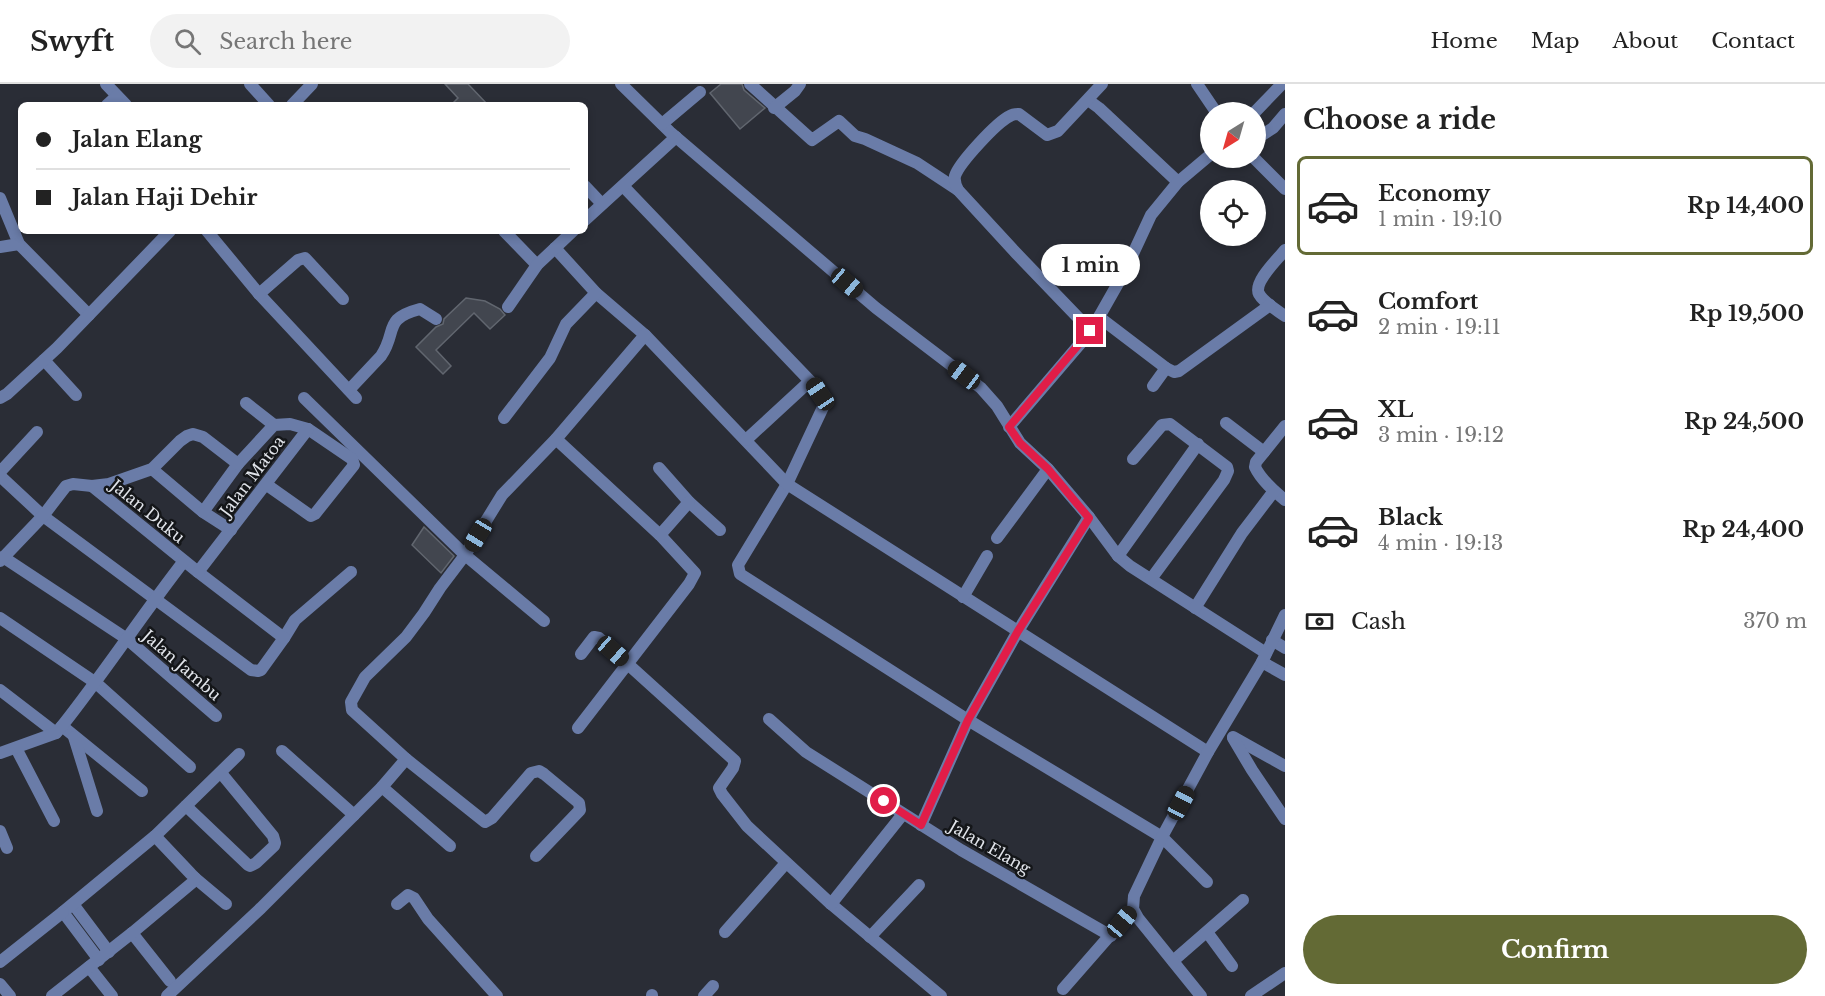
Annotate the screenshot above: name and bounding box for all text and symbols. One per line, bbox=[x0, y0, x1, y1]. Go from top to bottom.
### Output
search box bbox=[150, 14, 570, 68]
text: Swyft bbox=[30, 24, 114, 59]
icon: search bbox=[171, 25, 204, 58]
text: Search here bbox=[219, 28, 352, 55]
text: Home bbox=[1431, 28, 1498, 54]
text: Map bbox=[1531, 28, 1579, 54]
text: About bbox=[1612, 28, 1678, 54]
text: Contact bbox=[1711, 28, 1795, 54]
north arrow bbox=[1200, 102, 1266, 168]
map controls bbox=[1200, 102, 1266, 246]
text: Choose a ride bbox=[1303, 103, 1496, 136]
text: Jalan Elang bbox=[72, 126, 202, 153]
icon: car bbox=[1306, 179, 1360, 233]
button: locate bbox=[1200, 180, 1266, 246]
text: Economy bbox=[1378, 180, 1490, 207]
text: Jalan Haji Dehir bbox=[72, 184, 257, 211]
text: Rp 14,400 bbox=[1687, 192, 1804, 219]
text: 1 min · 19:10 bbox=[1378, 207, 1503, 231]
callout: 1 min bbox=[1040, 244, 1140, 286]
text: 1 min bbox=[1062, 253, 1119, 277]
car bbox=[827, 265, 867, 301]
icon: car bbox=[1306, 287, 1360, 341]
text: Comfort bbox=[1378, 288, 1478, 315]
text: Rp 19,500 bbox=[1689, 300, 1804, 327]
text: 2 min · 19:11 bbox=[1378, 315, 1501, 339]
route end bbox=[1076, 317, 1103, 344]
car bbox=[944, 357, 984, 393]
car bbox=[802, 374, 838, 414]
icon: car bbox=[1306, 395, 1360, 449]
text: XL bbox=[1378, 396, 1413, 423]
text: Rp 24,500 bbox=[1684, 408, 1804, 435]
text: 3 min · 19:12 bbox=[1378, 423, 1504, 447]
street label: Jalan Matoa bbox=[214, 432, 289, 522]
street label: Jalan Duku bbox=[105, 474, 189, 547]
icon: car bbox=[1306, 503, 1360, 557]
text: Black bbox=[1378, 504, 1443, 531]
car bbox=[461, 515, 495, 555]
text: Rp 24,400 bbox=[1682, 516, 1804, 543]
text: 4 min · 19:13 bbox=[1378, 531, 1503, 555]
icon: cash bbox=[1303, 605, 1336, 638]
text: Cash bbox=[1351, 608, 1406, 635]
text: 370 m bbox=[1743, 609, 1807, 633]
street label: Jalan Jambu bbox=[137, 624, 225, 705]
car bbox=[594, 632, 632, 670]
car bbox=[1165, 783, 1197, 823]
route start bbox=[870, 787, 897, 814]
street label: Jalan Elang bbox=[944, 815, 1035, 879]
car bbox=[1104, 902, 1140, 942]
button: Confirm bbox=[1303, 915, 1807, 984]

